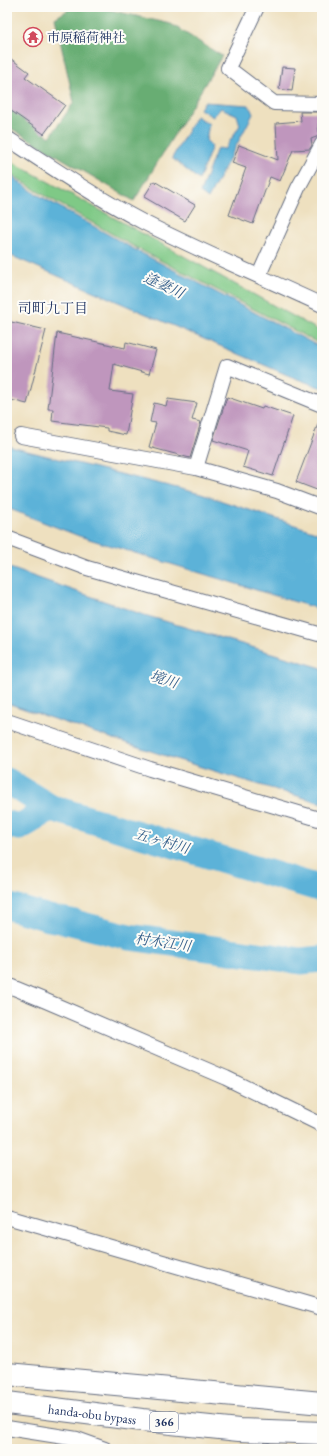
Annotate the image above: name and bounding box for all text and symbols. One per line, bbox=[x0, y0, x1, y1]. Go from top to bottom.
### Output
temple icon: 市原稲荷神社 bbox=[22, 26, 44, 48]
place label: 市原稲荷神社 bbox=[47, 29, 125, 46]
water label: 逢妻川 bbox=[141, 268, 189, 303]
district label: 司町九丁目 bbox=[18, 299, 88, 317]
water label: 境川 bbox=[148, 666, 182, 693]
water label: 五ヶ村川 bbox=[133, 825, 193, 858]
water label: 村木江川 bbox=[134, 929, 194, 955]
street label: handa-obu bypass bbox=[47, 1400, 137, 1428]
road number: 366 bbox=[150, 1412, 178, 1432]

